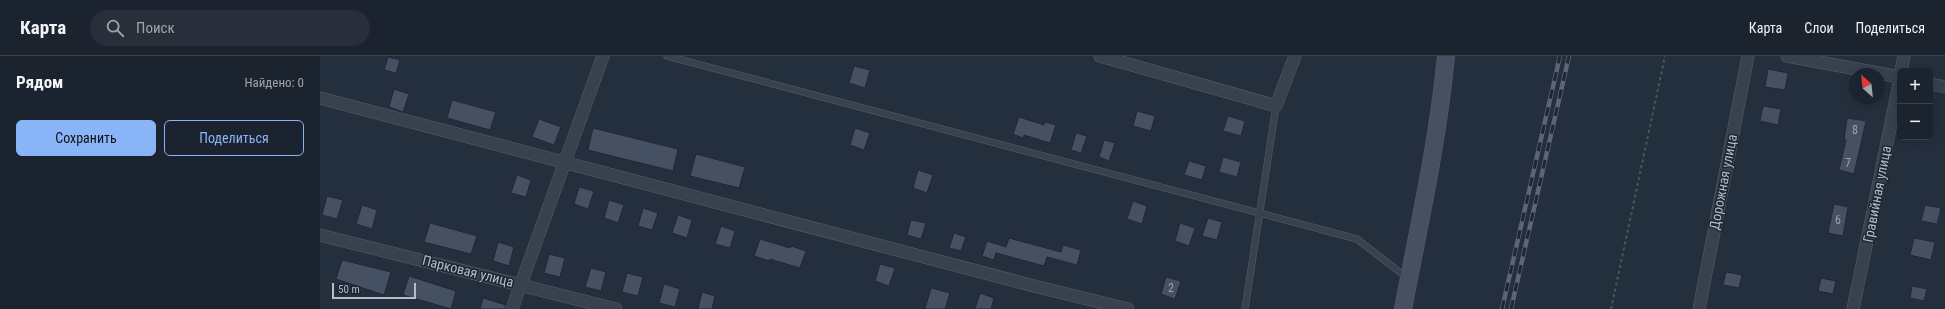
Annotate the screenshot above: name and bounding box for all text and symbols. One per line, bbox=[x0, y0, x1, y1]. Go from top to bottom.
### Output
search box bbox=[90, 10, 370, 46]
text: Карта bbox=[20, 16, 66, 39]
icon: search bbox=[104, 17, 126, 39]
text: Поиск bbox=[136, 19, 175, 37]
text: Карта bbox=[1749, 20, 1782, 36]
text: Слои bbox=[1804, 20, 1834, 36]
text: Поделиться bbox=[1856, 20, 1925, 36]
north arrow bbox=[1849, 68, 1885, 104]
map controls bbox=[1897, 68, 1933, 140]
button: + bbox=[1897, 68, 1933, 104]
text: Рядом bbox=[16, 72, 63, 92]
text: Найдено: 0 bbox=[244, 75, 304, 90]
button: − bbox=[1897, 104, 1933, 140]
button: Сохранить bbox=[16, 120, 156, 156]
button: Поделиться bbox=[164, 120, 304, 156]
house number: 8 bbox=[1852, 123, 1858, 137]
street label: Дорожная улица bbox=[1706, 133, 1740, 231]
street label: Гравийная улица bbox=[1860, 144, 1894, 244]
house number: 7 bbox=[1845, 156, 1851, 170]
house number: 6 bbox=[1835, 213, 1841, 227]
street label: Парковая улица bbox=[421, 252, 515, 290]
scale bar bbox=[332, 281, 416, 300]
house number: 2 bbox=[1168, 281, 1174, 295]
text: 50 m bbox=[338, 283, 360, 296]

